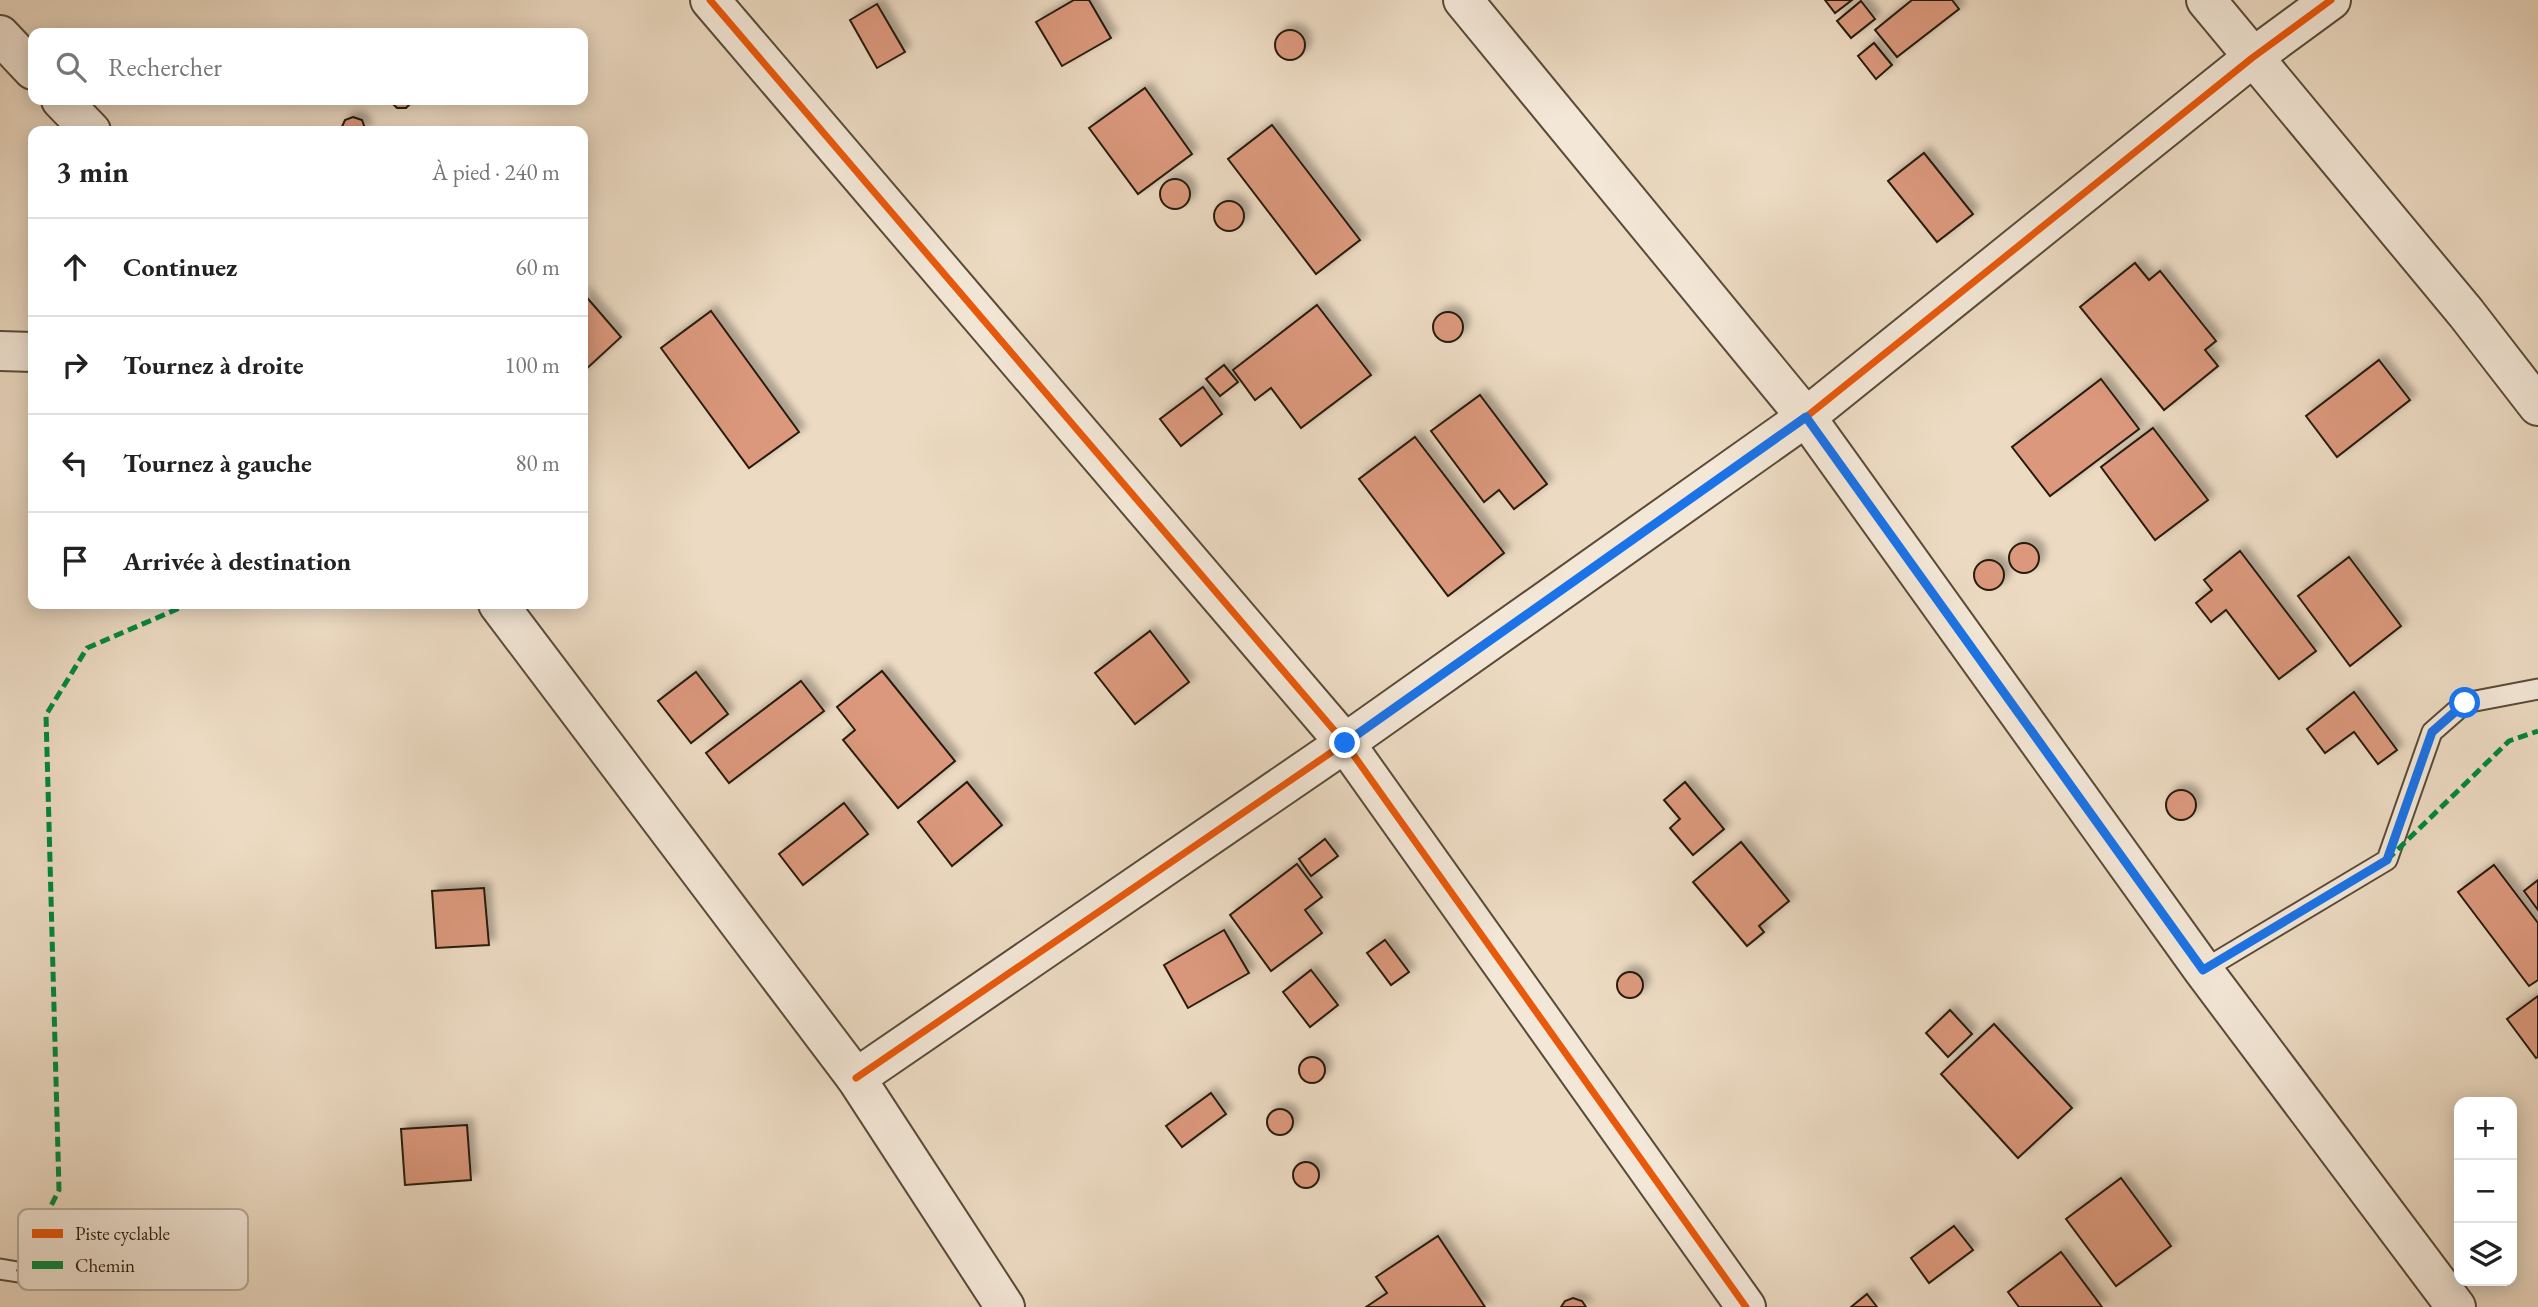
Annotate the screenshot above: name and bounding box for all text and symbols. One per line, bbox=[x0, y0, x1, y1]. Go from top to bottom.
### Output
search box bbox=[28, 28, 588, 105]
icon: search bbox=[52, 48, 90, 86]
text: Rechercher bbox=[108, 50, 222, 84]
text: 3 min bbox=[56, 152, 129, 191]
text: À pied · 240 m bbox=[432, 157, 560, 187]
icon: ahead bbox=[56, 248, 94, 286]
text: Continuez bbox=[123, 250, 237, 284]
text: 60 m bbox=[515, 252, 560, 282]
icon: right bbox=[56, 346, 94, 384]
text: Tournez à droite bbox=[123, 348, 304, 382]
text: 100 m bbox=[504, 350, 560, 380]
icon: left bbox=[56, 444, 94, 482]
text: Tournez à gauche bbox=[123, 446, 312, 480]
text: 80 m bbox=[515, 448, 560, 478]
icon: arrive bbox=[56, 542, 94, 580]
text: Arrivée à destination bbox=[123, 544, 351, 578]
route start bbox=[2449, 687, 2480, 718]
route end bbox=[1329, 727, 1360, 758]
map controls bbox=[2454, 1097, 2517, 1286]
button: + bbox=[2454, 1097, 2517, 1160]
button: − bbox=[2454, 1160, 2517, 1223]
legend bbox=[18, 1209, 248, 1290]
text: Piste cyclable bbox=[75, 1221, 170, 1246]
button: layers bbox=[2454, 1223, 2517, 1286]
text: Chemin bbox=[75, 1253, 135, 1278]

